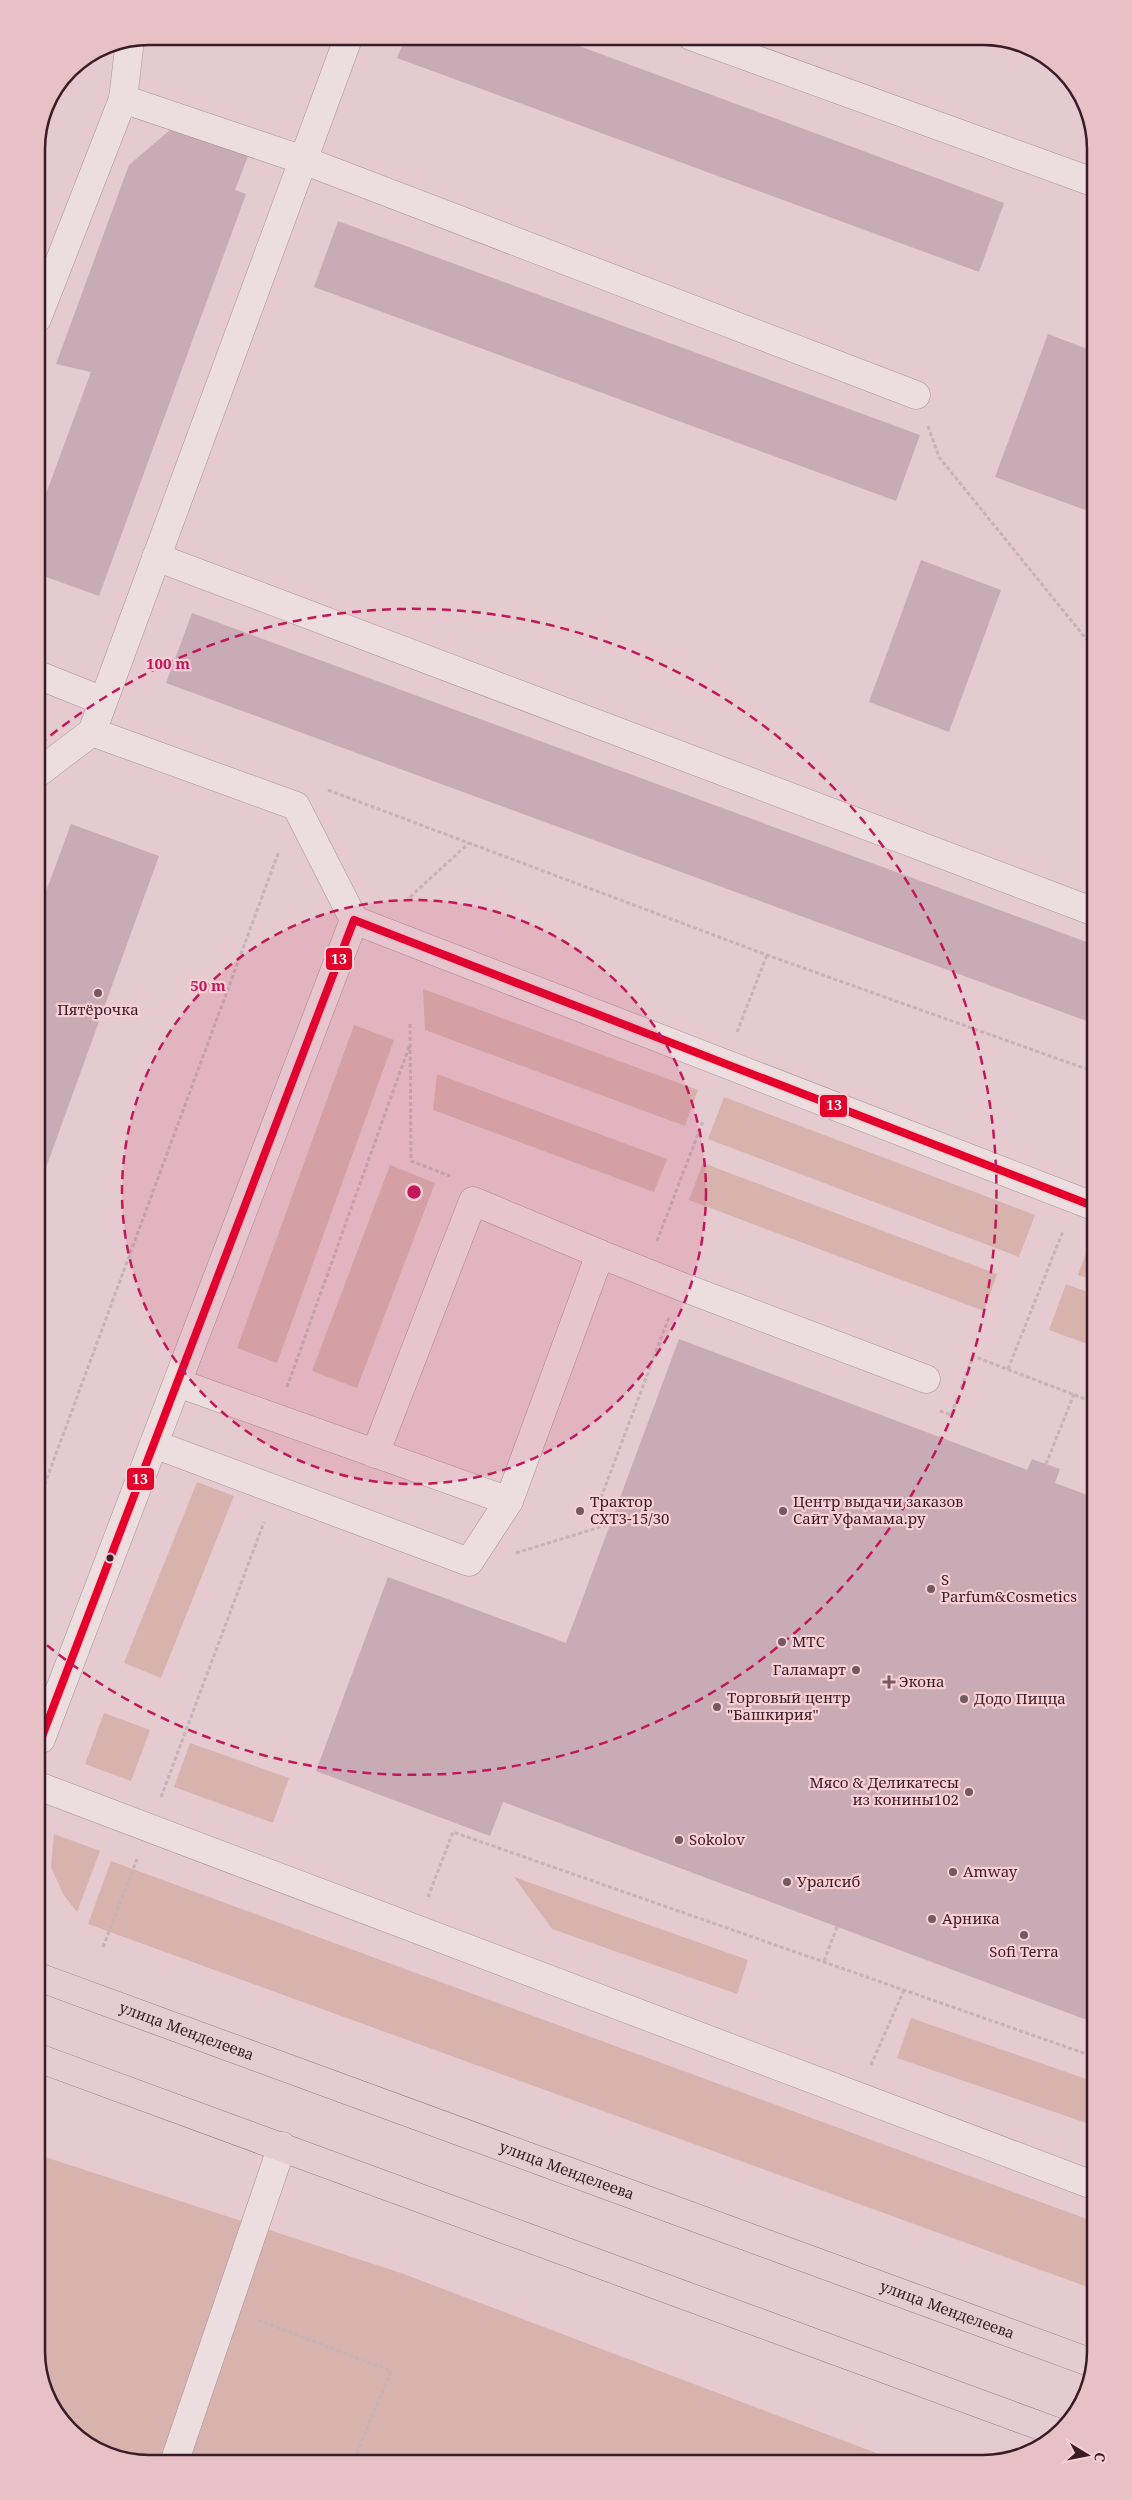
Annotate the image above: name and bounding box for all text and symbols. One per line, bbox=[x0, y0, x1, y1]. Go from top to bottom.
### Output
text: 100 m bbox=[146, 653, 190, 673]
line badge: 13 bbox=[325, 947, 353, 971]
text: 13 bbox=[331, 949, 347, 968]
text: 50 m bbox=[190, 975, 226, 995]
marker: Пятёрочка bbox=[92, 987, 104, 999]
place label: Пятёрочка bbox=[57, 999, 139, 1019]
line badge: 13 bbox=[819, 1094, 848, 1118]
text: 13 bbox=[826, 1095, 842, 1114]
centre of rings bbox=[405, 1183, 423, 1201]
line badge: 13 bbox=[126, 1467, 155, 1491]
text: 13 bbox=[132, 1469, 148, 1488]
place label: Трактор СХТ3-15/30 bbox=[590, 1491, 669, 1528]
place label: Центр выдачи заказов Сайт Уфамама.ру bbox=[793, 1491, 963, 1528]
marker: Трактор СХТ3-15/30 bbox=[574, 1505, 586, 1517]
marker: Центр выдачи заказов Сайт Уфамама.ру bbox=[777, 1505, 789, 1517]
unlabelled marker bbox=[105, 1553, 115, 1563]
place label: S Parfum&Cosmetics bbox=[941, 1569, 1077, 1606]
marker: S Parfum&Cosmetics bbox=[925, 1583, 937, 1595]
place label: МТС bbox=[792, 1631, 825, 1651]
marker: МТС bbox=[776, 1636, 788, 1648]
place label: Галамарт bbox=[773, 1659, 846, 1679]
marker: Галамарт bbox=[850, 1664, 862, 1676]
place label: Экона bbox=[899, 1671, 945, 1691]
marker: Экона bbox=[883, 1676, 895, 1688]
place label: Торговый центр "Башкирия" bbox=[727, 1687, 850, 1724]
place label: Додо Пицца bbox=[974, 1688, 1066, 1708]
marker: Додо Пицца bbox=[958, 1693, 970, 1705]
marker: Торговый центр "Башкирия" bbox=[711, 1701, 723, 1713]
place label: Мясо & Деликатесы из конины102 bbox=[810, 1772, 959, 1809]
marker: Мясо & Деликатесы из конины102 bbox=[963, 1786, 975, 1798]
place label: Sokolov bbox=[689, 1829, 745, 1849]
marker: Sokolov bbox=[673, 1834, 685, 1846]
place label: Amway bbox=[963, 1861, 1018, 1881]
marker: Amway bbox=[947, 1866, 959, 1878]
place label: Уралсиб bbox=[797, 1871, 861, 1891]
marker: Уралсиб bbox=[781, 1876, 793, 1888]
place label: Арника bbox=[942, 1908, 1000, 1928]
marker: Арника bbox=[926, 1913, 938, 1925]
marker: Sofi Terra bbox=[1018, 1929, 1030, 1941]
place label: Sofi Terra bbox=[989, 1941, 1059, 1961]
street label: улица Менделеева bbox=[117, 1997, 257, 2064]
street label: улица Менделеева bbox=[497, 2136, 637, 2204]
street label: улица Менделеева bbox=[877, 2275, 1018, 2343]
north arrow bbox=[1062, 2430, 1112, 2480]
text: С bbox=[1090, 2451, 1110, 2464]

